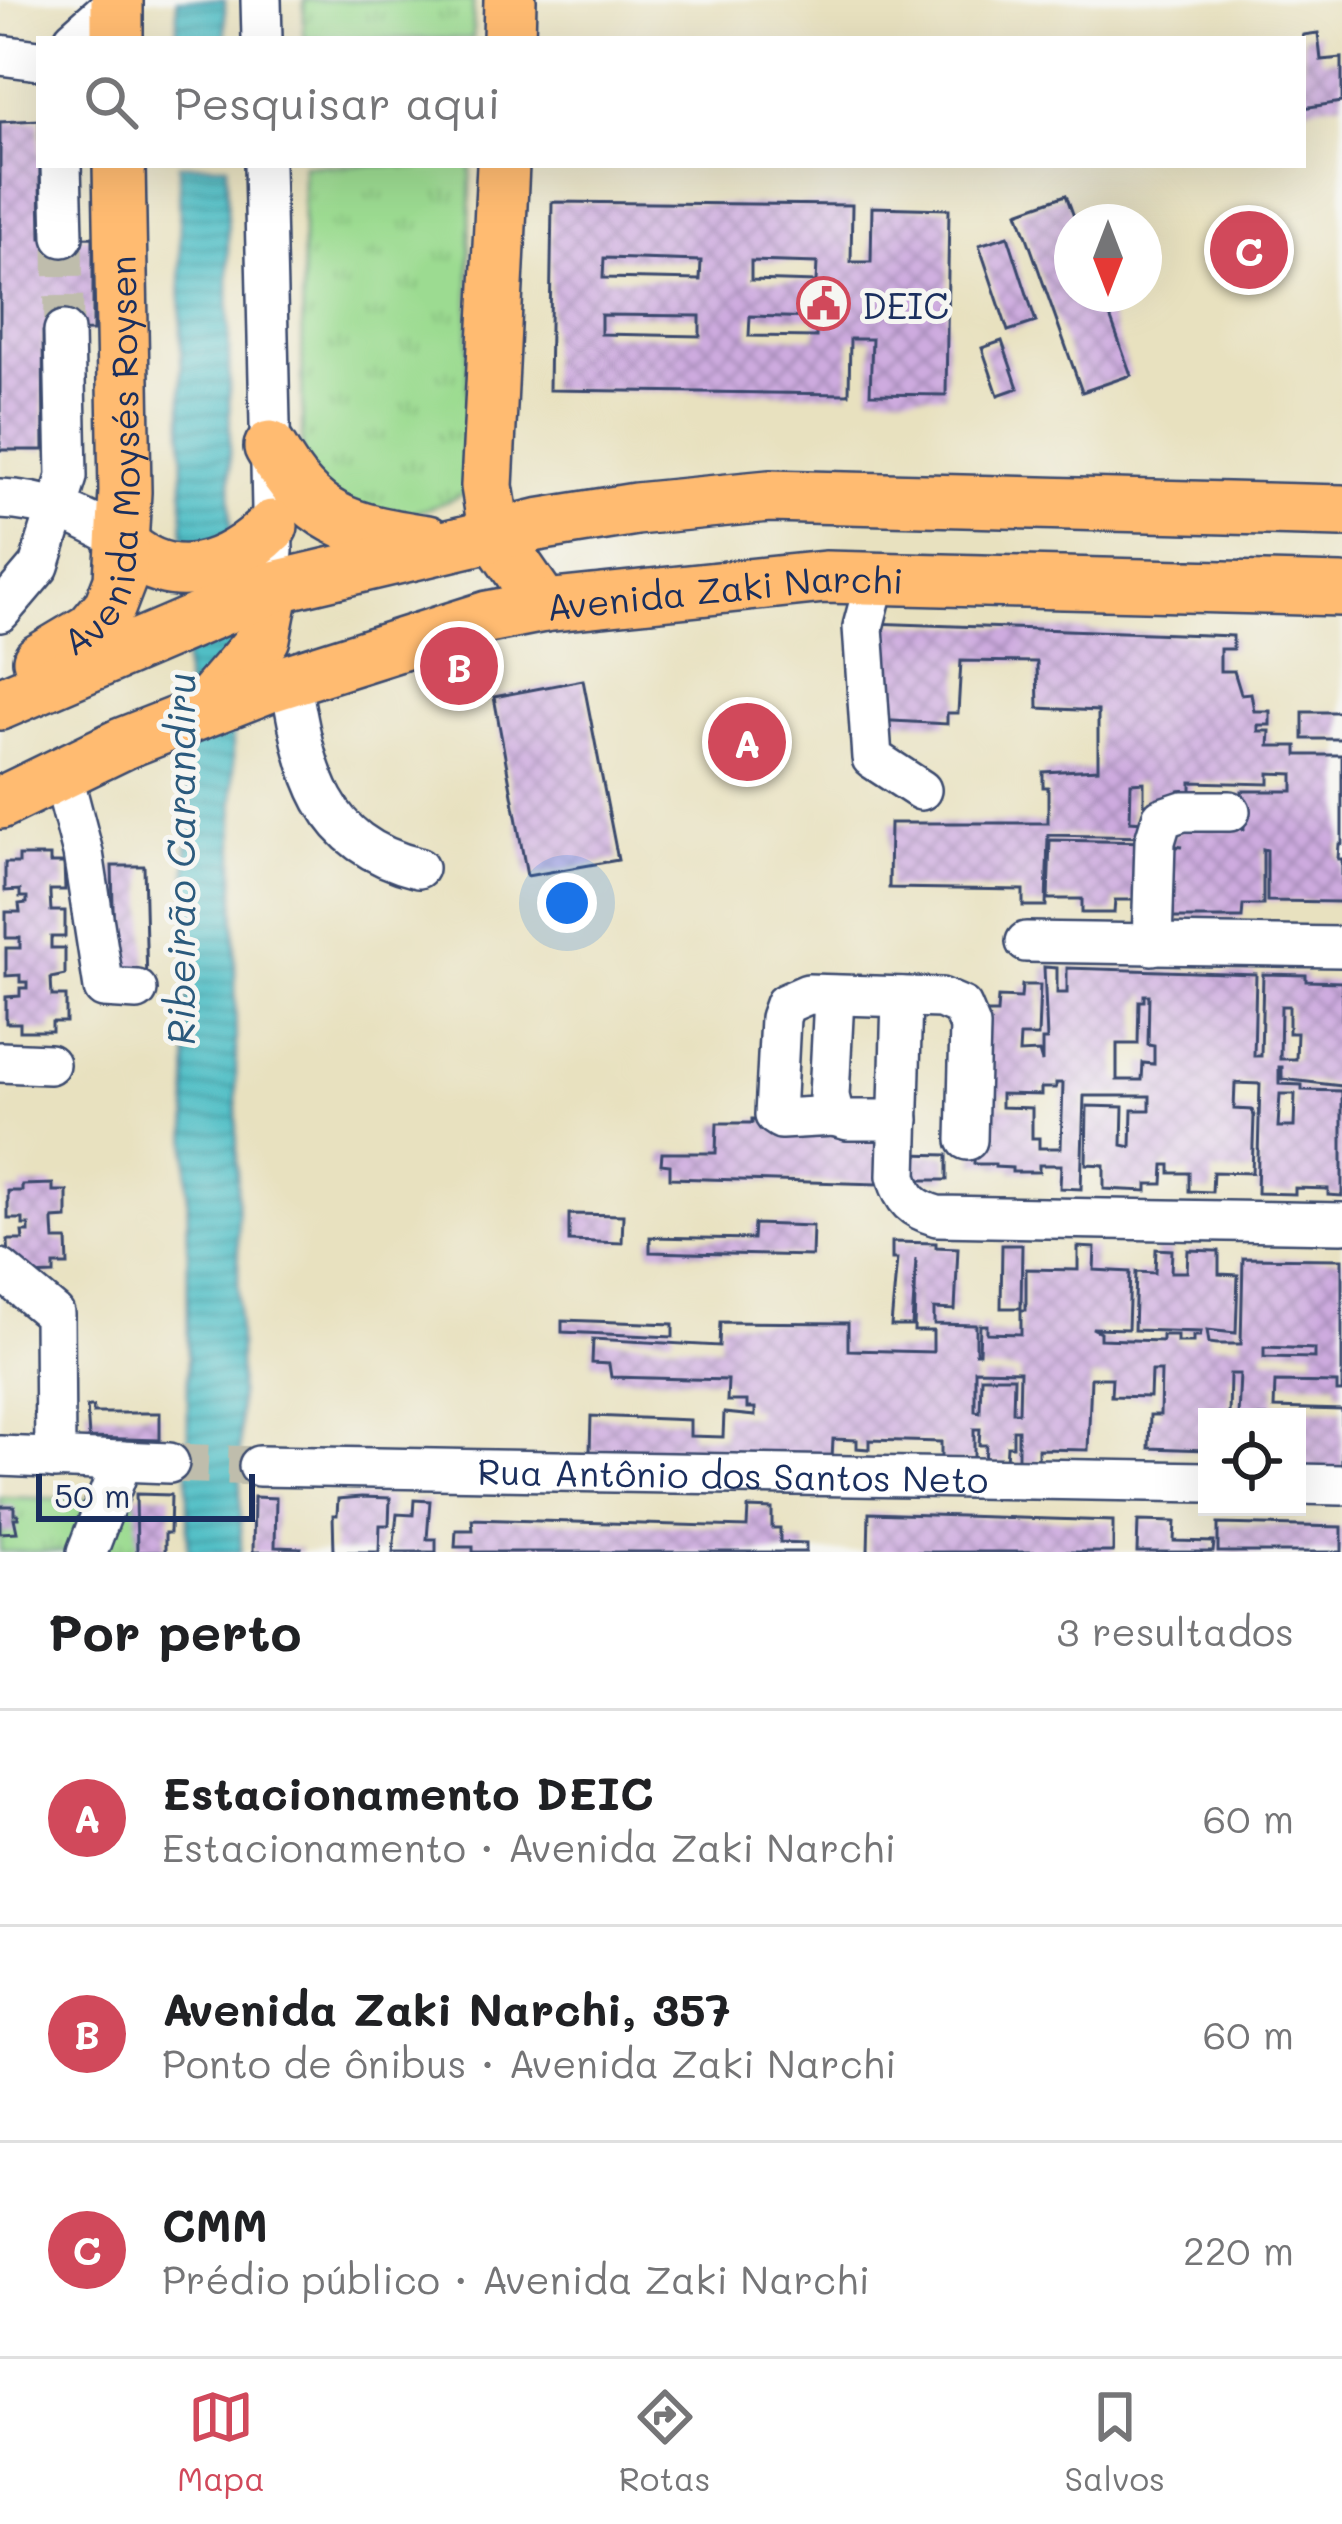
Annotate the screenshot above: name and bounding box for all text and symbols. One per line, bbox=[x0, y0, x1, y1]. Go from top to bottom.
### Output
search box bbox=[36, 36, 1306, 168]
icon: search bbox=[78, 69, 144, 135]
text: Pesquisar aqui bbox=[174, 73, 501, 131]
north arrow bbox=[1054, 204, 1162, 312]
pin: C bbox=[1210, 205, 1288, 295]
street label: Avenida Moysés Roysen bbox=[54, 255, 149, 664]
public building icon: DEIC bbox=[795, 276, 851, 332]
place label: DEIC bbox=[862, 281, 949, 328]
street label: Avenida Zaki Narchi bbox=[544, 553, 904, 629]
pin: B bbox=[420, 621, 498, 711]
water label: Ribeirão Carandiru bbox=[154, 673, 205, 1045]
pin: A bbox=[708, 697, 786, 787]
your location bbox=[537, 873, 597, 933]
map controls bbox=[1198, 1408, 1306, 1516]
button: locate bbox=[1198, 1408, 1306, 1516]
street label: Rua Antônio dos Santos Neto bbox=[477, 1446, 989, 1502]
scale bar bbox=[36, 1468, 255, 1521]
text: 50 m bbox=[54, 1473, 130, 1516]
text: Por perto bbox=[48, 1597, 301, 1664]
text: 3 resultados bbox=[1057, 1605, 1294, 1656]
text: Estacionamento DEIC bbox=[162, 1763, 653, 1821]
text: A bbox=[73, 1792, 101, 1843]
text: 60 m bbox=[1203, 1792, 1294, 1843]
text: Estacionamento · Avenida Zaki Narchi bbox=[162, 1821, 896, 1872]
text: Avenida Zaki Narchi, 357 bbox=[162, 1979, 731, 2037]
text: B bbox=[74, 2008, 100, 2059]
text: 60 m bbox=[1203, 2008, 1294, 2059]
text: Ponto de ônibus · Avenida Zaki Narchi bbox=[162, 2037, 897, 2088]
text: CMM bbox=[162, 2195, 268, 2253]
text: C bbox=[73, 2224, 101, 2275]
text: 220 m bbox=[1183, 2224, 1294, 2275]
text: Prédio público · Avenida Zaki Narchi bbox=[162, 2253, 870, 2304]
tab: Mapa bbox=[177, 2384, 265, 2499]
tab: Rotas bbox=[619, 2384, 711, 2499]
tab: Salvos bbox=[1065, 2384, 1165, 2499]

